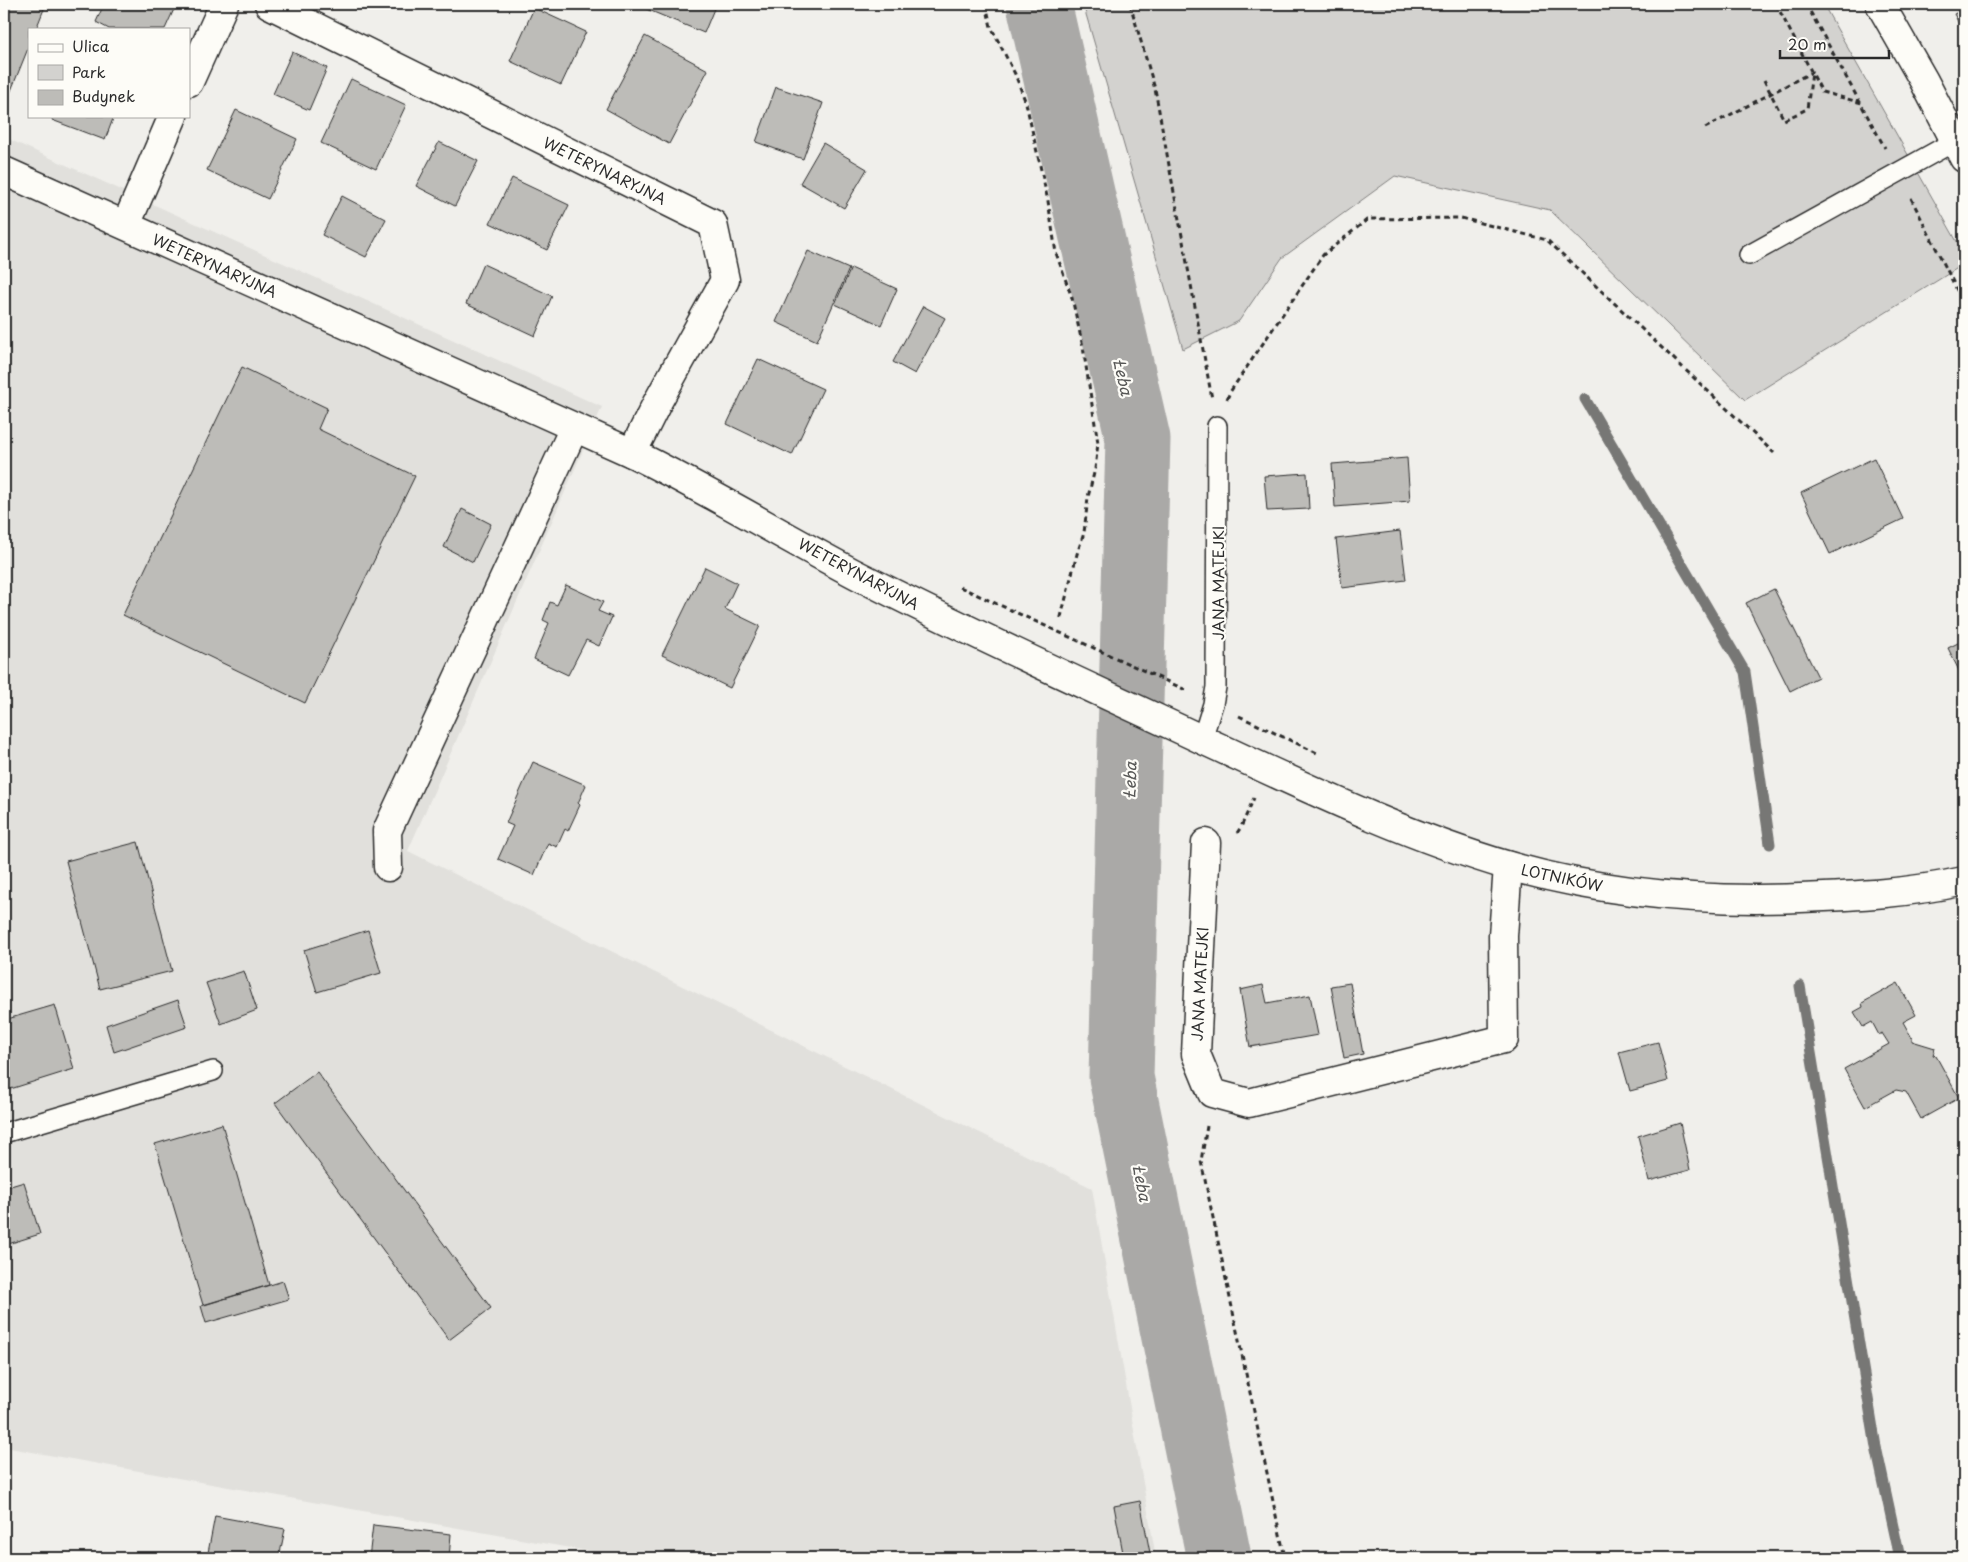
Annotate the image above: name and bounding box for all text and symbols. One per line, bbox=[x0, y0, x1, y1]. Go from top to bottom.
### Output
legend bbox=[28, 28, 190, 118]
scale bar bbox=[1780, 28, 1889, 60]
text: 20 m bbox=[1788, 32, 1827, 55]
text: Ulica bbox=[72, 34, 110, 57]
text: Park bbox=[72, 60, 106, 83]
text: Budynek bbox=[72, 84, 135, 107]
street label: WETERYNARYJNA bbox=[540, 130, 670, 210]
street label: WETERYNARYJNA bbox=[149, 227, 281, 303]
water label: Łeba bbox=[1108, 356, 1140, 399]
street label: JANA MATEJKI bbox=[1206, 526, 1229, 640]
street label: WETERYNARYJNA bbox=[794, 531, 924, 615]
water label: Łeba bbox=[1116, 760, 1142, 799]
street label: LOTNIKÓW bbox=[1519, 857, 1605, 897]
street label: JANA MATEJKI bbox=[1185, 926, 1213, 1042]
water label: Łeba bbox=[1128, 1163, 1158, 1204]

